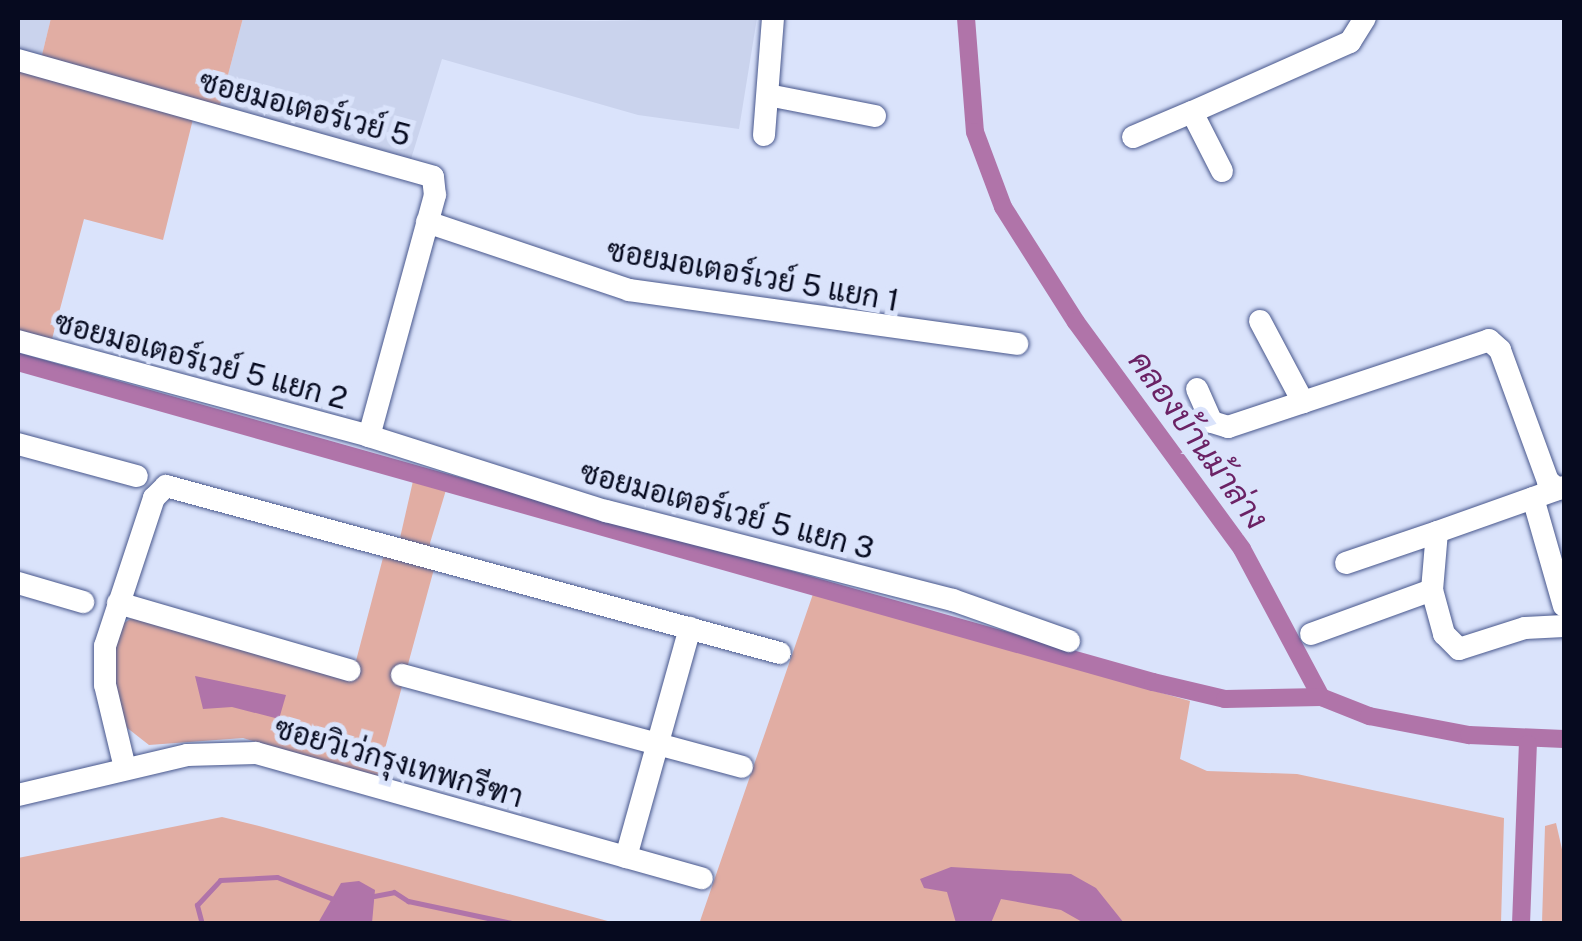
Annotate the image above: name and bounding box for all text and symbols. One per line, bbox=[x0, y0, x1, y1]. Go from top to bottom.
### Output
street label: ซอยมอเตอร์เวย์ 5 bbox=[195, 62, 415, 154]
street label: ซอยมอเตอร์เวย์ 5 แยก 1 bbox=[604, 232, 902, 318]
street label: ซอยมอเตอร์เวย์ 5 แยก 2 bbox=[51, 304, 351, 416]
water label: คลองบ้านม้าล่าง bbox=[1120, 343, 1276, 537]
street label: ซอยมอเตอร์เวย์ 5 แยก 3 bbox=[576, 453, 878, 567]
street label: ซอยวิเว่กรุงเทพกรีฑา bbox=[271, 709, 527, 815]

